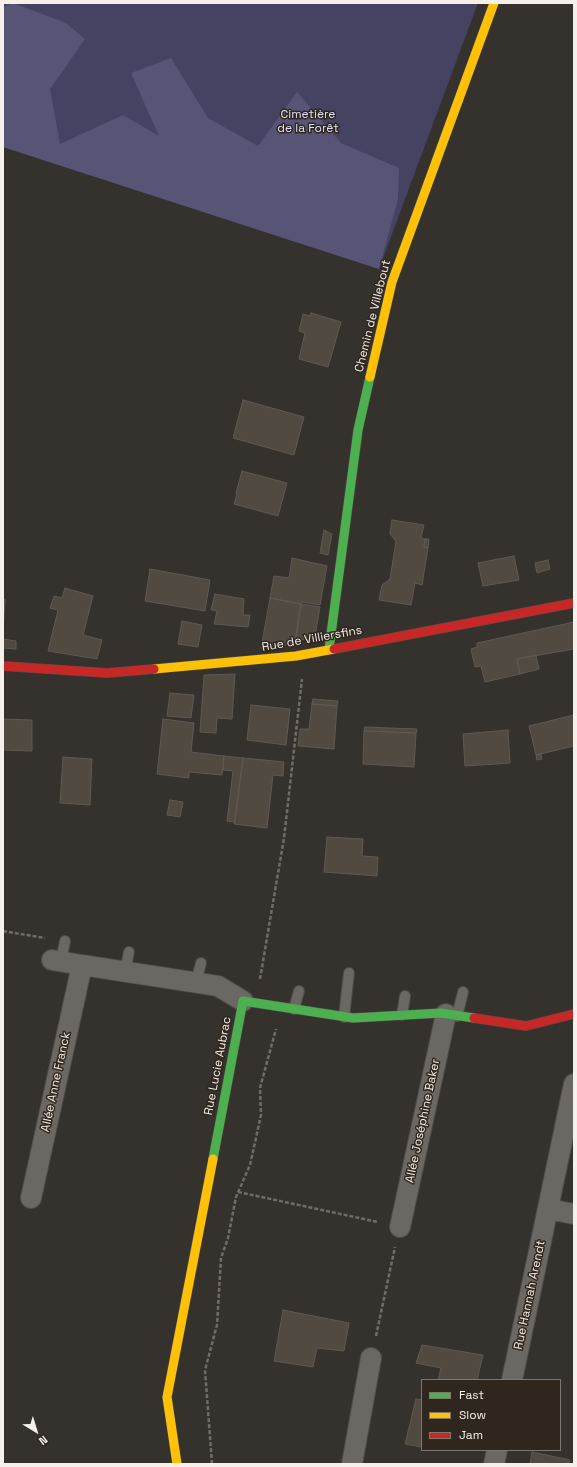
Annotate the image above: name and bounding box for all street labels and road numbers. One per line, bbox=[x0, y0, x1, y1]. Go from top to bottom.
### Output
street label: Chemin de Villebout bbox=[352, 258, 394, 374]
street label: Rue de Villiersfins bbox=[261, 623, 363, 655]
street label: Rue Lucie Aubrac bbox=[201, 1015, 235, 1117]
street label: Allée Anne Franck bbox=[38, 1031, 74, 1133]
street label: Allée Joséphine Baker bbox=[403, 1058, 443, 1184]
street label: Rue Hannah Arendt bbox=[511, 1239, 549, 1351]

